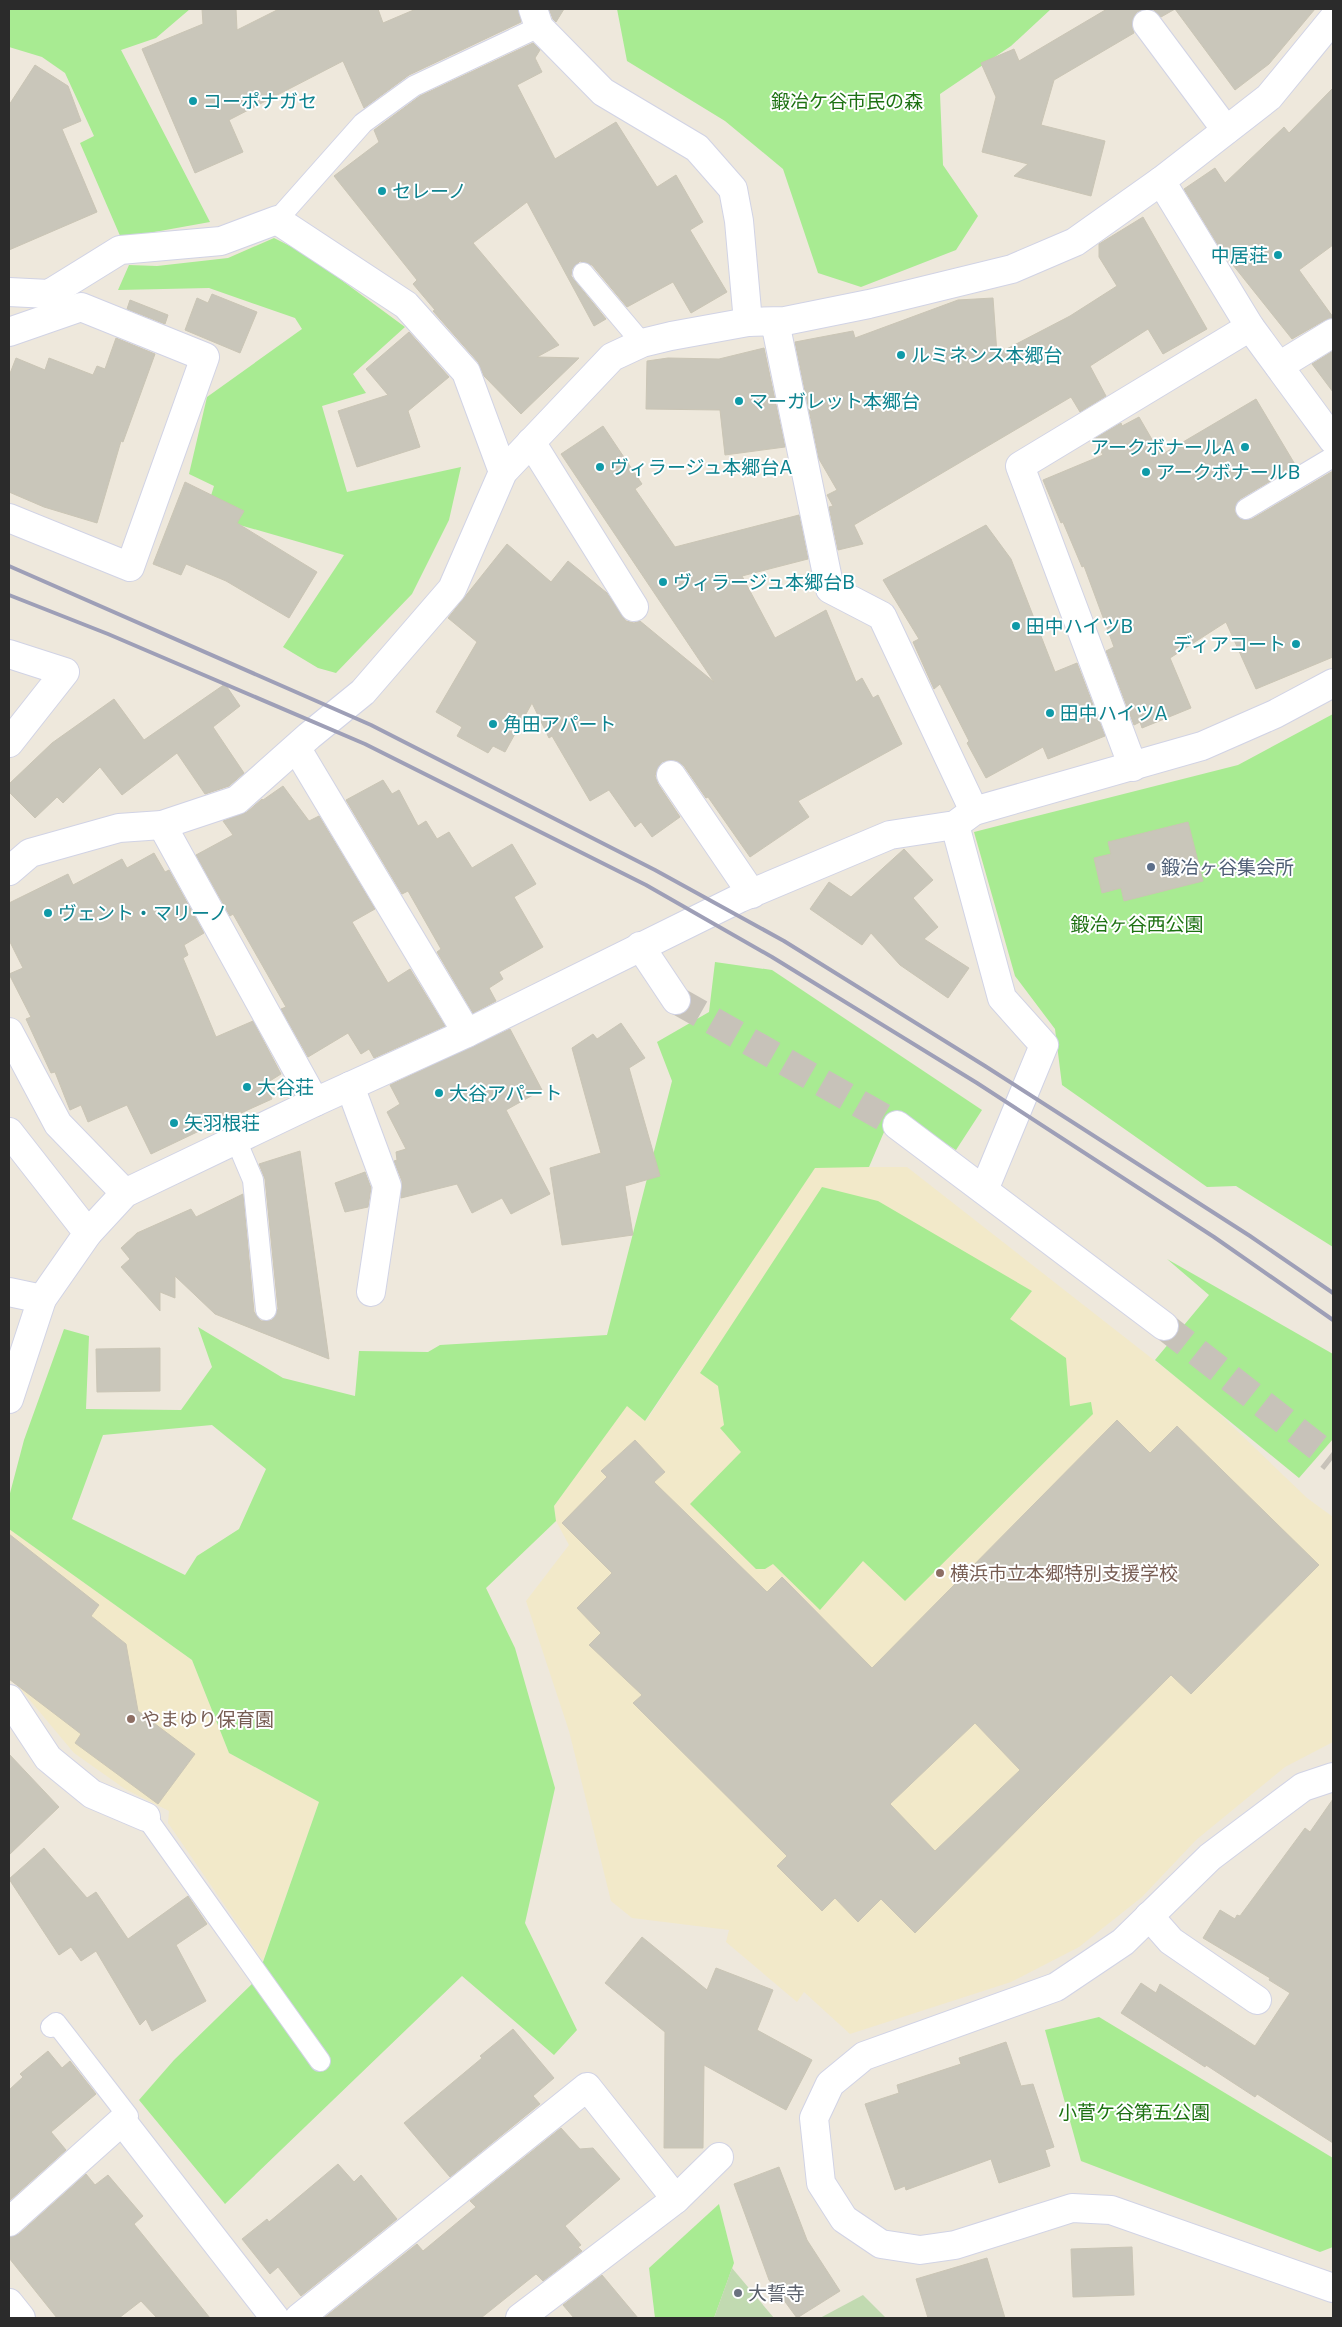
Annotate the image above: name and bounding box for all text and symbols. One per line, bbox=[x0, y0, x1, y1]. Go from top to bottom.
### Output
place label: コーポナガセ bbox=[203, 89, 317, 112]
park label: 鍛冶ケ谷市民の森 bbox=[771, 89, 923, 112]
marker: コーポナガセ bbox=[187, 95, 199, 107]
place label: セレーノ bbox=[392, 179, 467, 202]
marker: セレーノ bbox=[376, 185, 388, 197]
place label: 中居荘 bbox=[1211, 243, 1268, 266]
marker: 中居荘 bbox=[1272, 249, 1284, 261]
place label: ルミネンス本郷台 bbox=[911, 343, 1063, 366]
marker: ルミネンス本郷台 bbox=[895, 349, 907, 361]
place label: マーガレット本郷台 bbox=[749, 389, 920, 412]
marker: マーガレット本郷台 bbox=[733, 395, 745, 407]
place label: アークボナールA bbox=[1090, 435, 1235, 458]
marker: アークボナールA bbox=[1239, 441, 1251, 453]
place label: ヴィラージュ本郷台A bbox=[610, 455, 792, 478]
place label: アークボナールB bbox=[1156, 460, 1300, 483]
marker: ヴィラージュ本郷台A bbox=[594, 461, 606, 473]
marker: アークボナールB bbox=[1140, 466, 1152, 478]
place label: ヴィラージュ本郷台B bbox=[673, 570, 855, 593]
marker: ヴィラージュ本郷台B bbox=[657, 576, 669, 588]
place label: 田中ハイツB bbox=[1026, 614, 1133, 637]
marker: 田中ハイツB bbox=[1010, 620, 1022, 632]
place label: ディアコート bbox=[1173, 632, 1286, 655]
marker: ディアコート bbox=[1290, 638, 1302, 650]
place label: 田中ハイツA bbox=[1060, 701, 1168, 724]
marker: 田中ハイツA bbox=[1044, 707, 1056, 719]
place label: 角田アパート bbox=[503, 712, 617, 735]
marker: 角田アパート bbox=[487, 718, 499, 730]
place label: 鍛冶ヶ谷集会所 bbox=[1161, 855, 1294, 878]
marker: 鍛冶ヶ谷集会所 bbox=[1145, 861, 1157, 873]
place label: ヴェント・マリーノ bbox=[58, 901, 228, 924]
marker: ヴェント・マリーノ bbox=[42, 907, 54, 919]
park label: 鍛冶ヶ谷西公園 bbox=[1070, 912, 1204, 935]
place label: 大谷荘 bbox=[257, 1075, 314, 1098]
marker: 大谷荘 bbox=[241, 1081, 253, 1093]
place label: 大谷アパート bbox=[449, 1081, 563, 1104]
marker: 大谷アパート bbox=[433, 1087, 445, 1099]
place label: 矢羽根荘 bbox=[184, 1111, 260, 1134]
marker: 矢羽根荘 bbox=[168, 1117, 180, 1129]
place label: 横浜市立本郷特別支援学校 bbox=[950, 1561, 1178, 1584]
marker: 横浜市立本郷特別支援学校 bbox=[934, 1567, 946, 1579]
place label: やまゆり保育園 bbox=[141, 1707, 274, 1730]
marker: やまゆり保育園 bbox=[125, 1713, 137, 1725]
park label: 小菅ケ谷第五公園 bbox=[1058, 2100, 1210, 2123]
place label: 大誓寺 bbox=[748, 2281, 805, 2304]
marker: 大誓寺 bbox=[732, 2287, 744, 2299]

